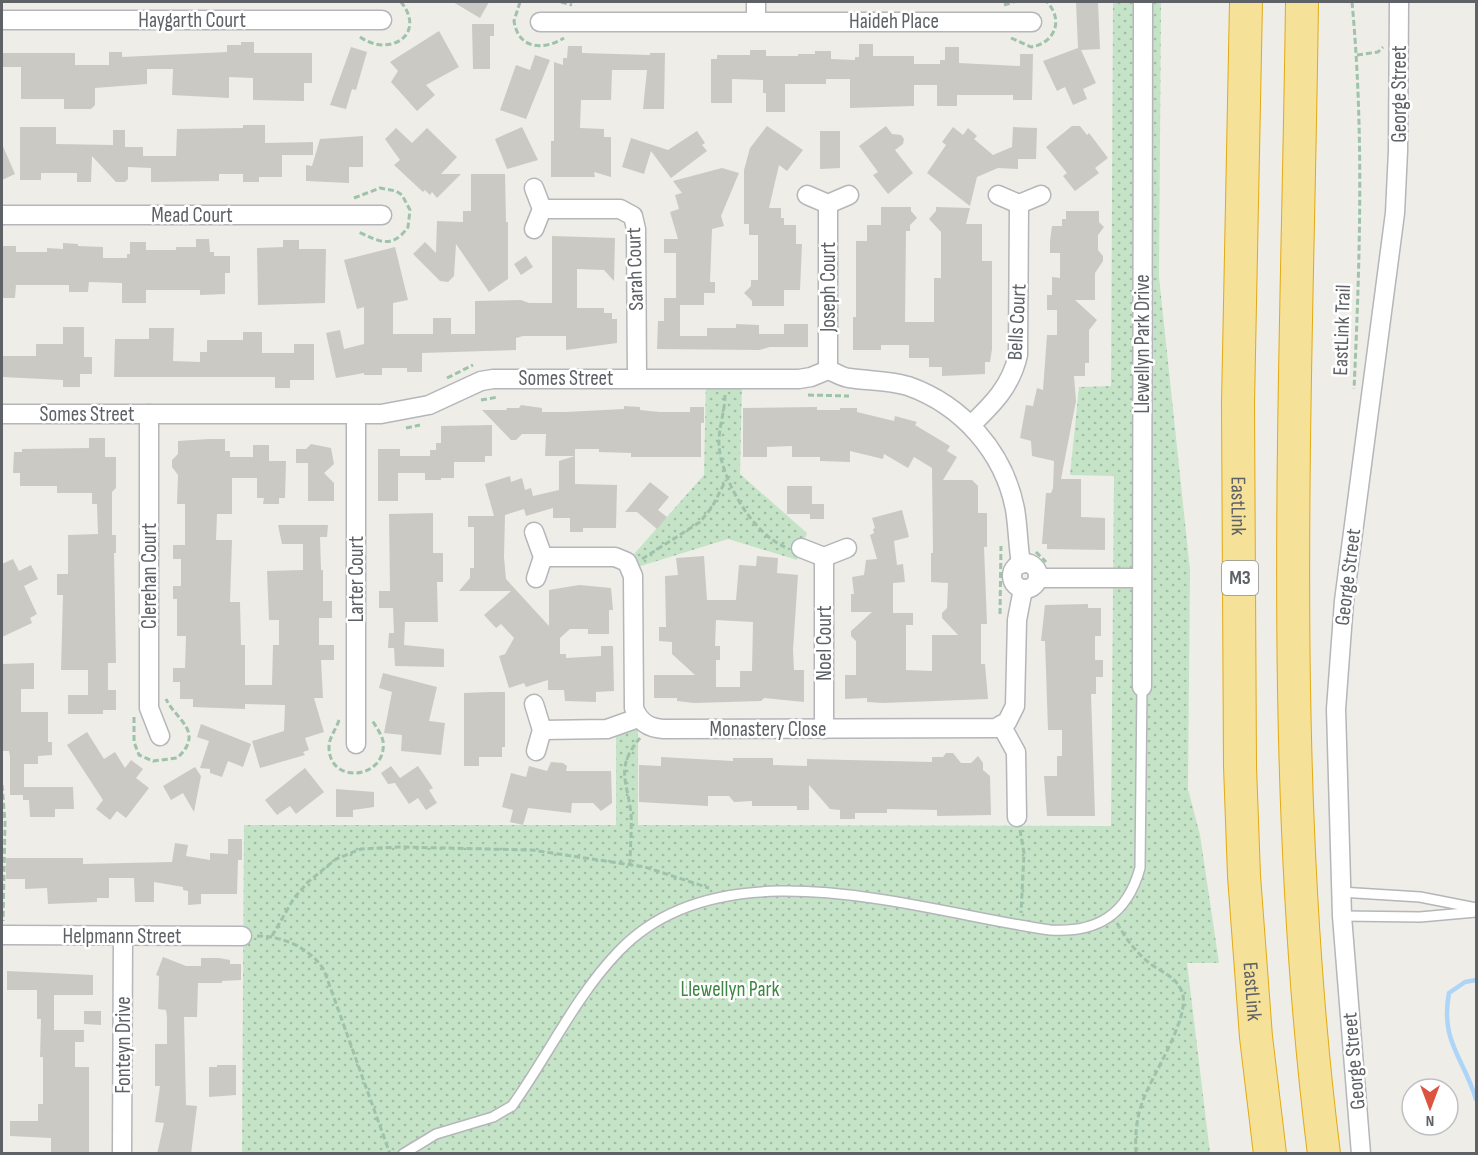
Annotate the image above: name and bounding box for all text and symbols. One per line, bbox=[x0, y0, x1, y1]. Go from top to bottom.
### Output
street label: Haygarth Court bbox=[138, 8, 246, 33]
street label: Haideh Place bbox=[849, 9, 939, 34]
street label: George Street bbox=[1387, 45, 1412, 143]
street label: Mead Court bbox=[151, 203, 233, 228]
street label: Sarah Court bbox=[621, 227, 649, 311]
street label: Joseph Court bbox=[816, 242, 841, 333]
street label: Llewellyn Park Drive bbox=[1130, 274, 1155, 414]
street label: Bells Court bbox=[1003, 283, 1031, 361]
street label: EastLink Trail bbox=[1328, 284, 1356, 376]
street label: Somes Street bbox=[519, 366, 613, 391]
street label: Somes Street bbox=[40, 402, 134, 427]
street label: EastLink bbox=[1226, 476, 1251, 536]
street label: Clerehan Court bbox=[137, 523, 162, 629]
street label: George Street bbox=[1330, 527, 1366, 627]
street label: Larter Court bbox=[344, 536, 369, 622]
road number: M3 bbox=[1222, 561, 1258, 595]
street label: Noel Court bbox=[812, 605, 837, 681]
street label: Monastery Close bbox=[710, 717, 826, 742]
street label: Helpmann Street bbox=[63, 924, 181, 949]
street label: EastLink bbox=[1238, 961, 1267, 1022]
park label: Llewellyn Park bbox=[680, 977, 780, 1002]
street label: Fonteyn Drive bbox=[111, 996, 136, 1094]
street label: George Street bbox=[1337, 1011, 1371, 1111]
north arrow bbox=[1400, 1077, 1460, 1137]
text: N bbox=[1426, 1111, 1434, 1130]

